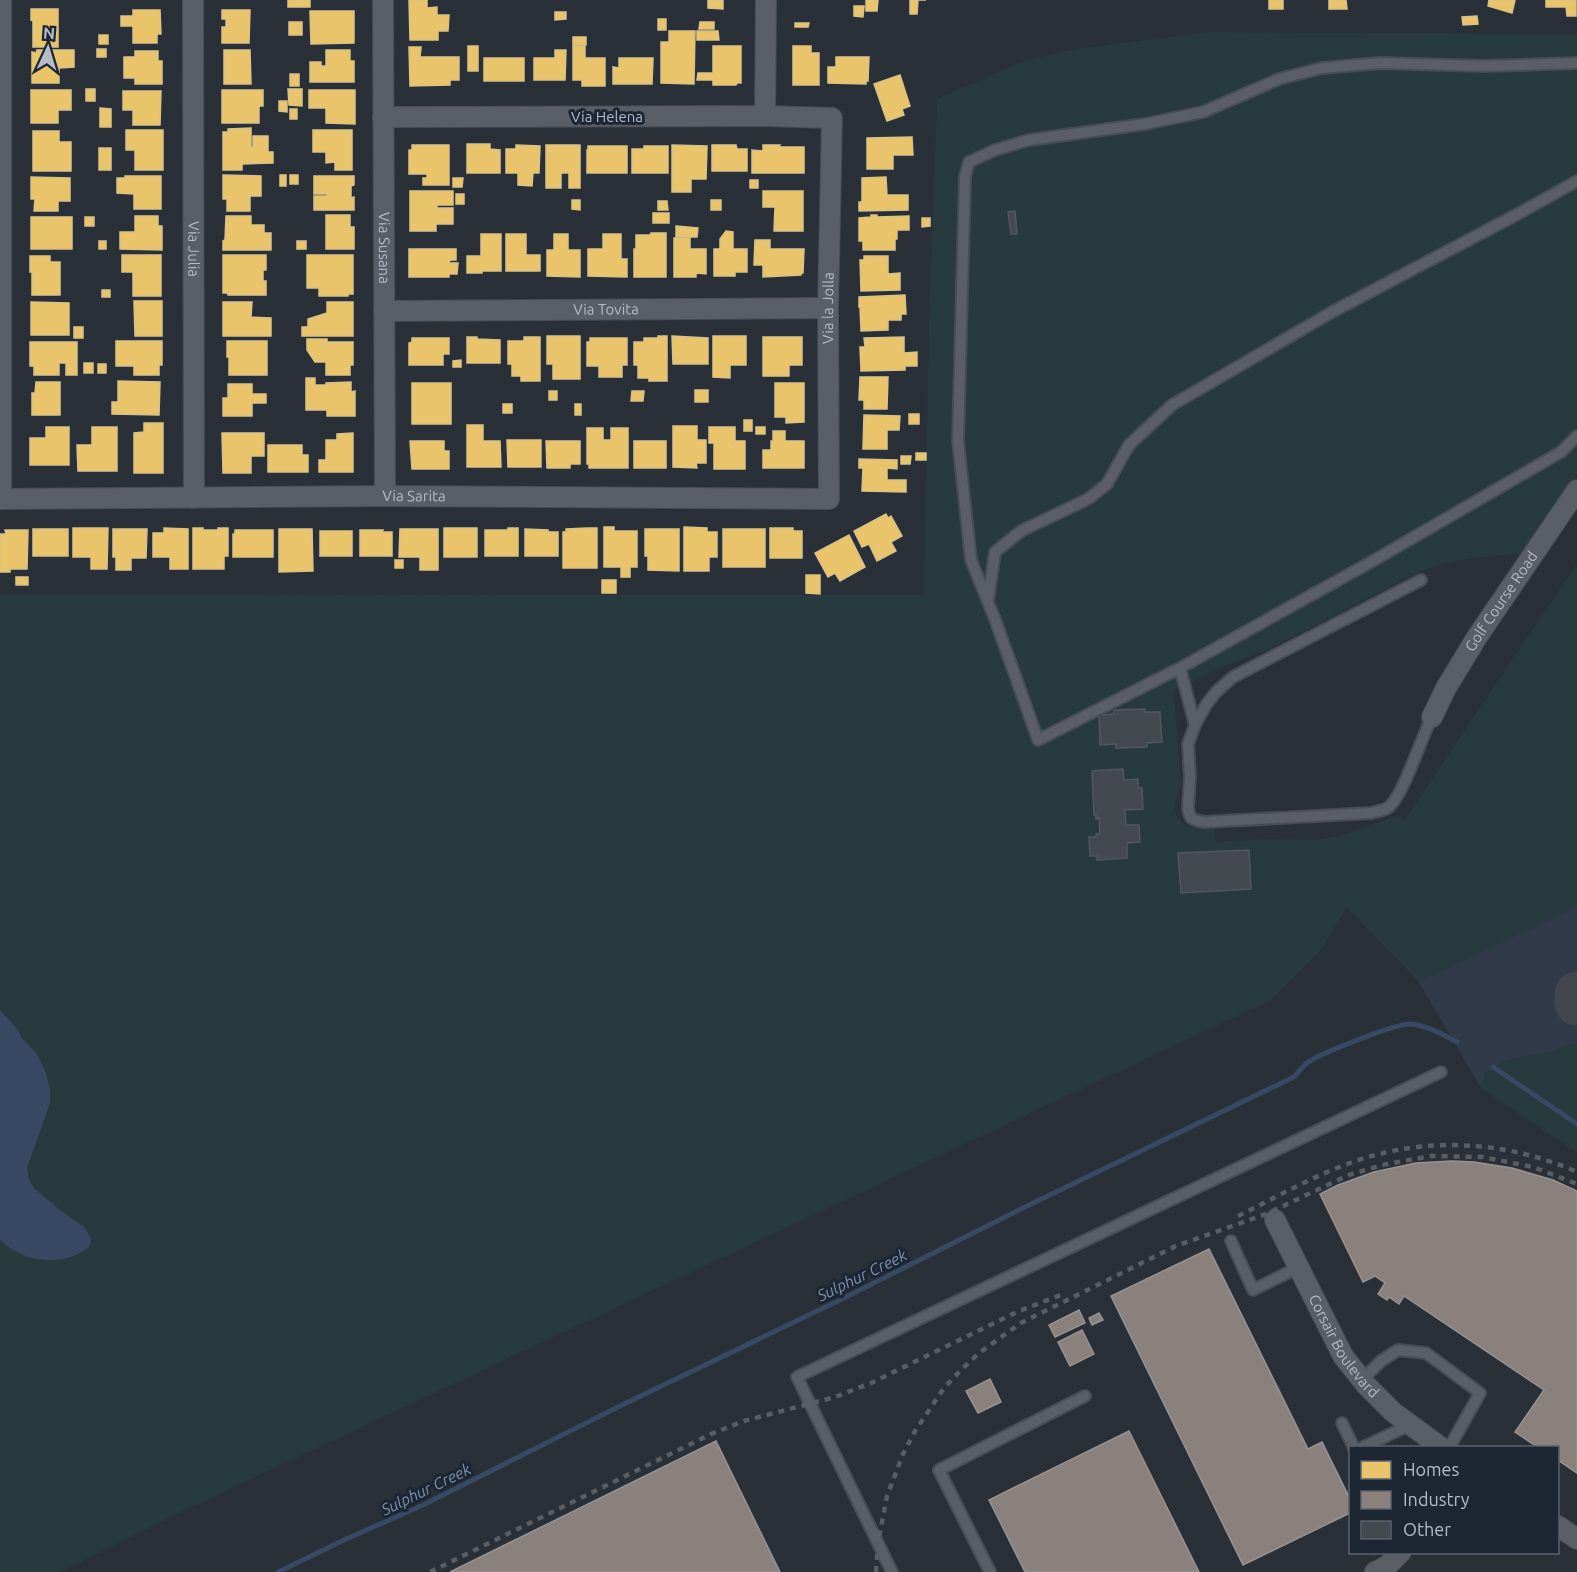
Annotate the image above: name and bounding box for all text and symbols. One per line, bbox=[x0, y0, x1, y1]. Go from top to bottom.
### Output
north arrow bbox=[18, 18, 78, 78]
text: N bbox=[42, 24, 56, 42]
street label: Via Helena bbox=[571, 108, 643, 125]
street label: Via Susana bbox=[376, 212, 393, 284]
street label: Via Julia bbox=[185, 221, 203, 277]
street label: Via la Jolla bbox=[819, 272, 837, 344]
street label: Via Tovita bbox=[573, 300, 639, 318]
street label: Via Sarita bbox=[382, 487, 446, 504]
street label: Golf Course Road bbox=[1461, 548, 1541, 654]
water label: Sulphur Creek bbox=[813, 1245, 910, 1305]
street label: Corsair Boulevard bbox=[1306, 1291, 1383, 1401]
legend bbox=[1349, 1446, 1559, 1554]
water label: Sulphur Creek bbox=[377, 1459, 474, 1519]
text: Homes bbox=[1403, 1459, 1460, 1479]
text: Industry bbox=[1403, 1489, 1470, 1509]
text: Other bbox=[1403, 1519, 1451, 1539]

